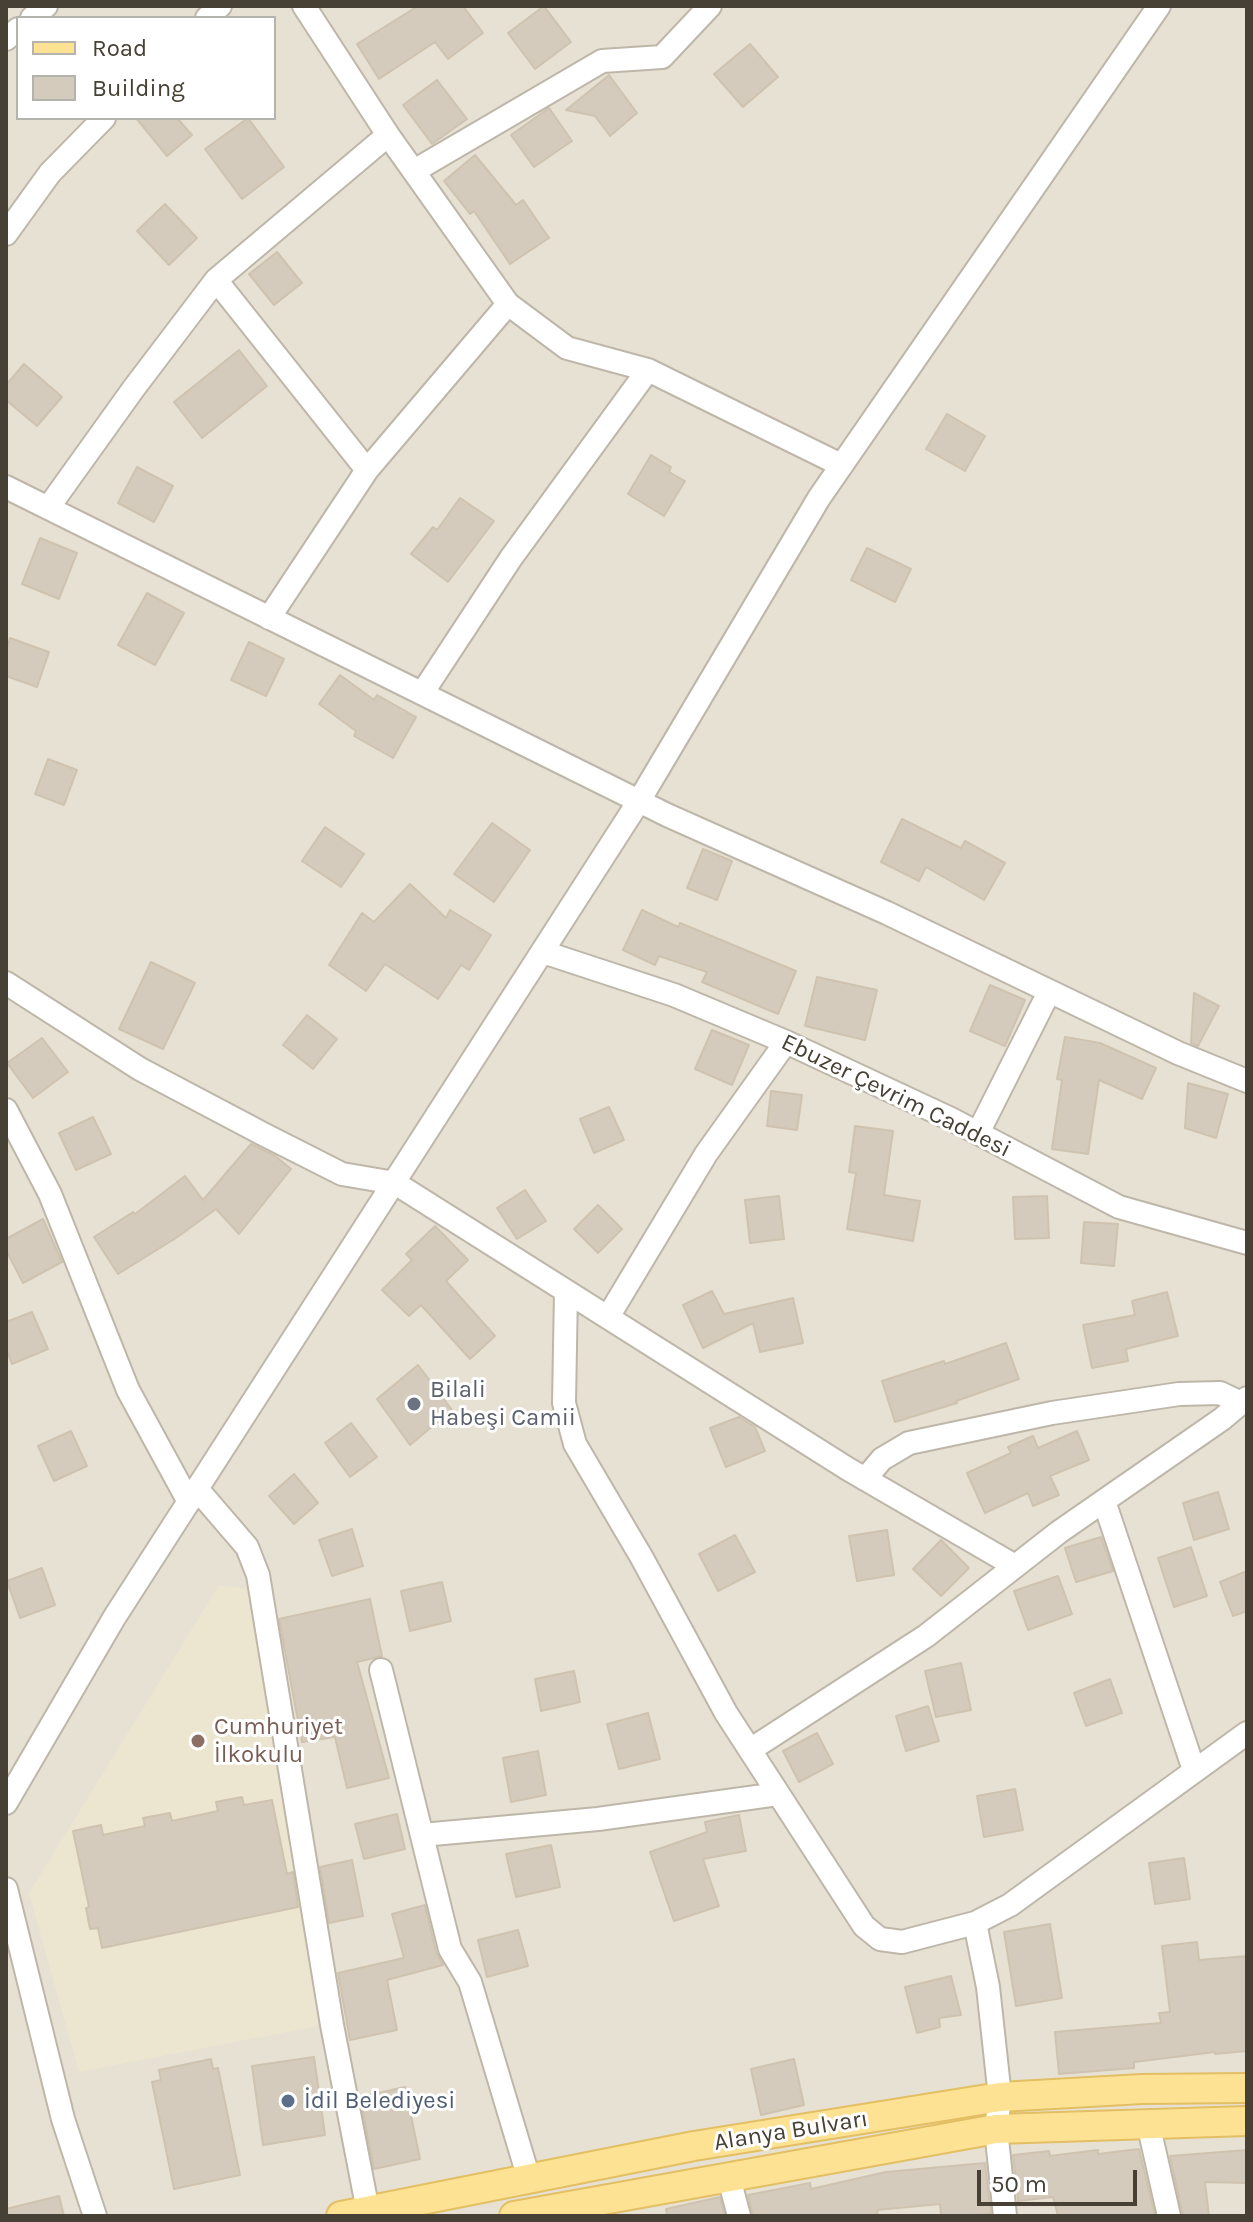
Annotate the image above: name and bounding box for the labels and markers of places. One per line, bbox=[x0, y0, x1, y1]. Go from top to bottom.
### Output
place label: Bilali Habeşi Camii bbox=[430, 1376, 576, 1432]
marker: Bilali Habeşi Camii bbox=[405, 1395, 423, 1413]
place label: Cumhuriyet İlkokulu bbox=[214, 1713, 343, 1769]
marker: Cumhuriyet İlkokulu bbox=[189, 1732, 207, 1750]
place label: İdil Belediyesi bbox=[304, 2087, 455, 2115]
marker: İdil Belediyesi bbox=[279, 2092, 297, 2110]

